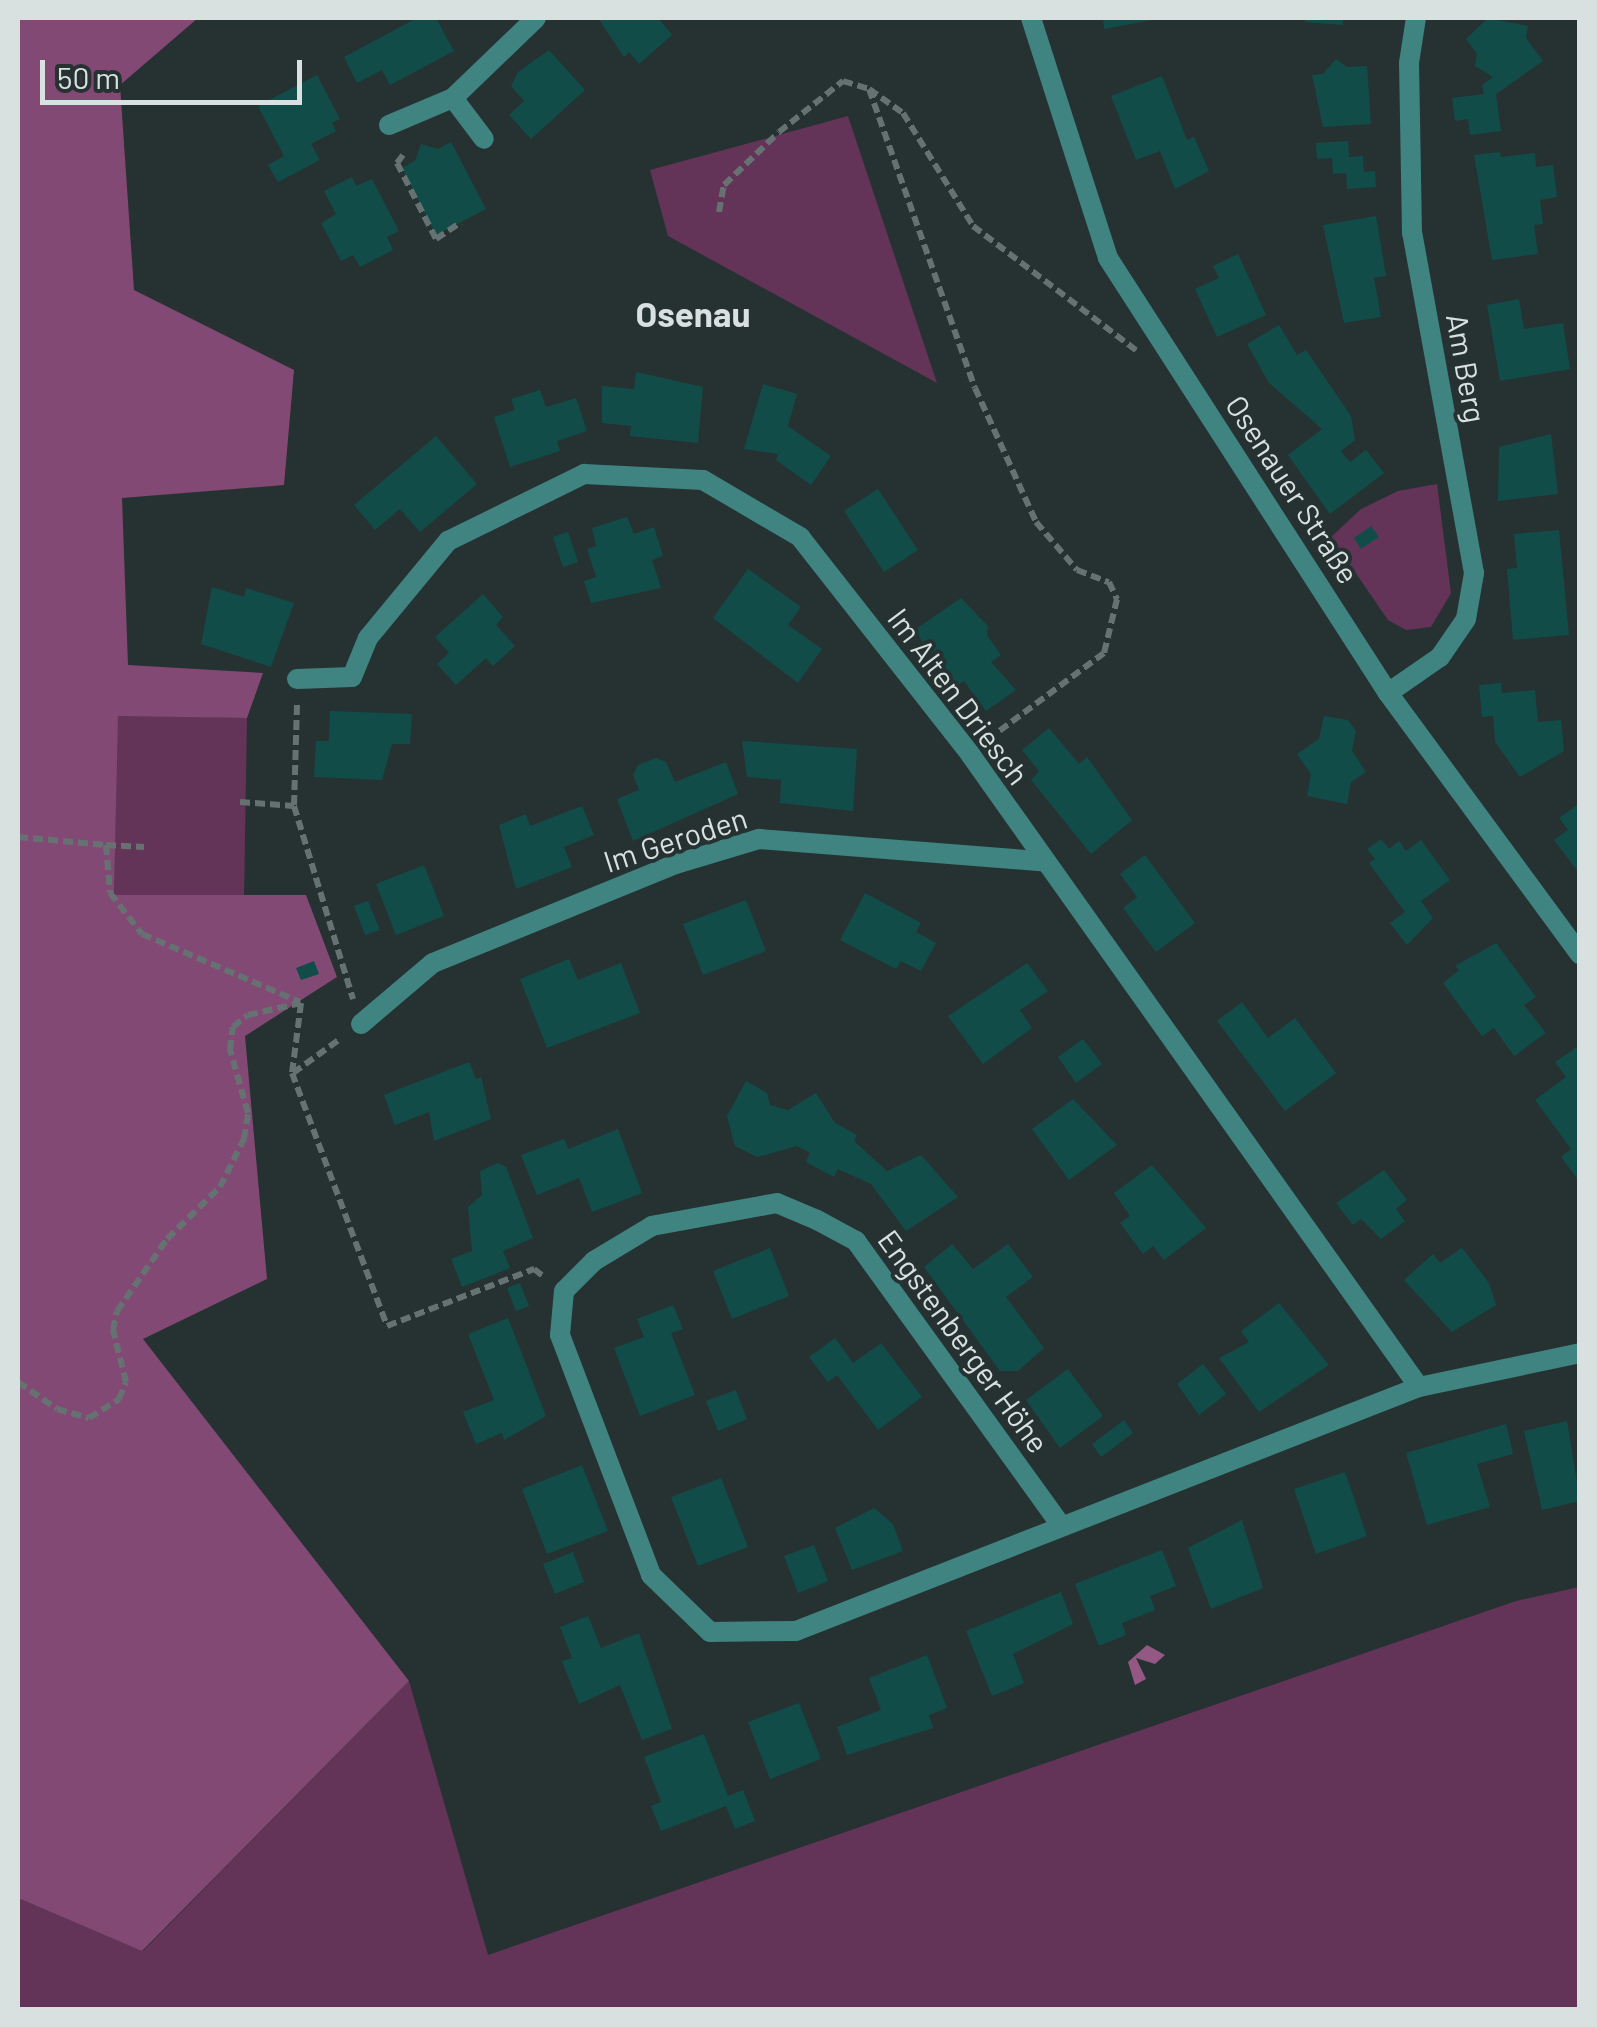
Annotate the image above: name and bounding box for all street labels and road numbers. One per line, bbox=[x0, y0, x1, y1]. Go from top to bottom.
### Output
street label: Am Berg bbox=[1440, 310, 1494, 426]
street label: Osenauer Straße bbox=[1219, 388, 1367, 590]
street label: Im Alten Driesch bbox=[881, 601, 1037, 791]
street label: Im Geroden bbox=[599, 799, 751, 879]
street label: Engstenberger Höhe bbox=[871, 1223, 1057, 1459]

